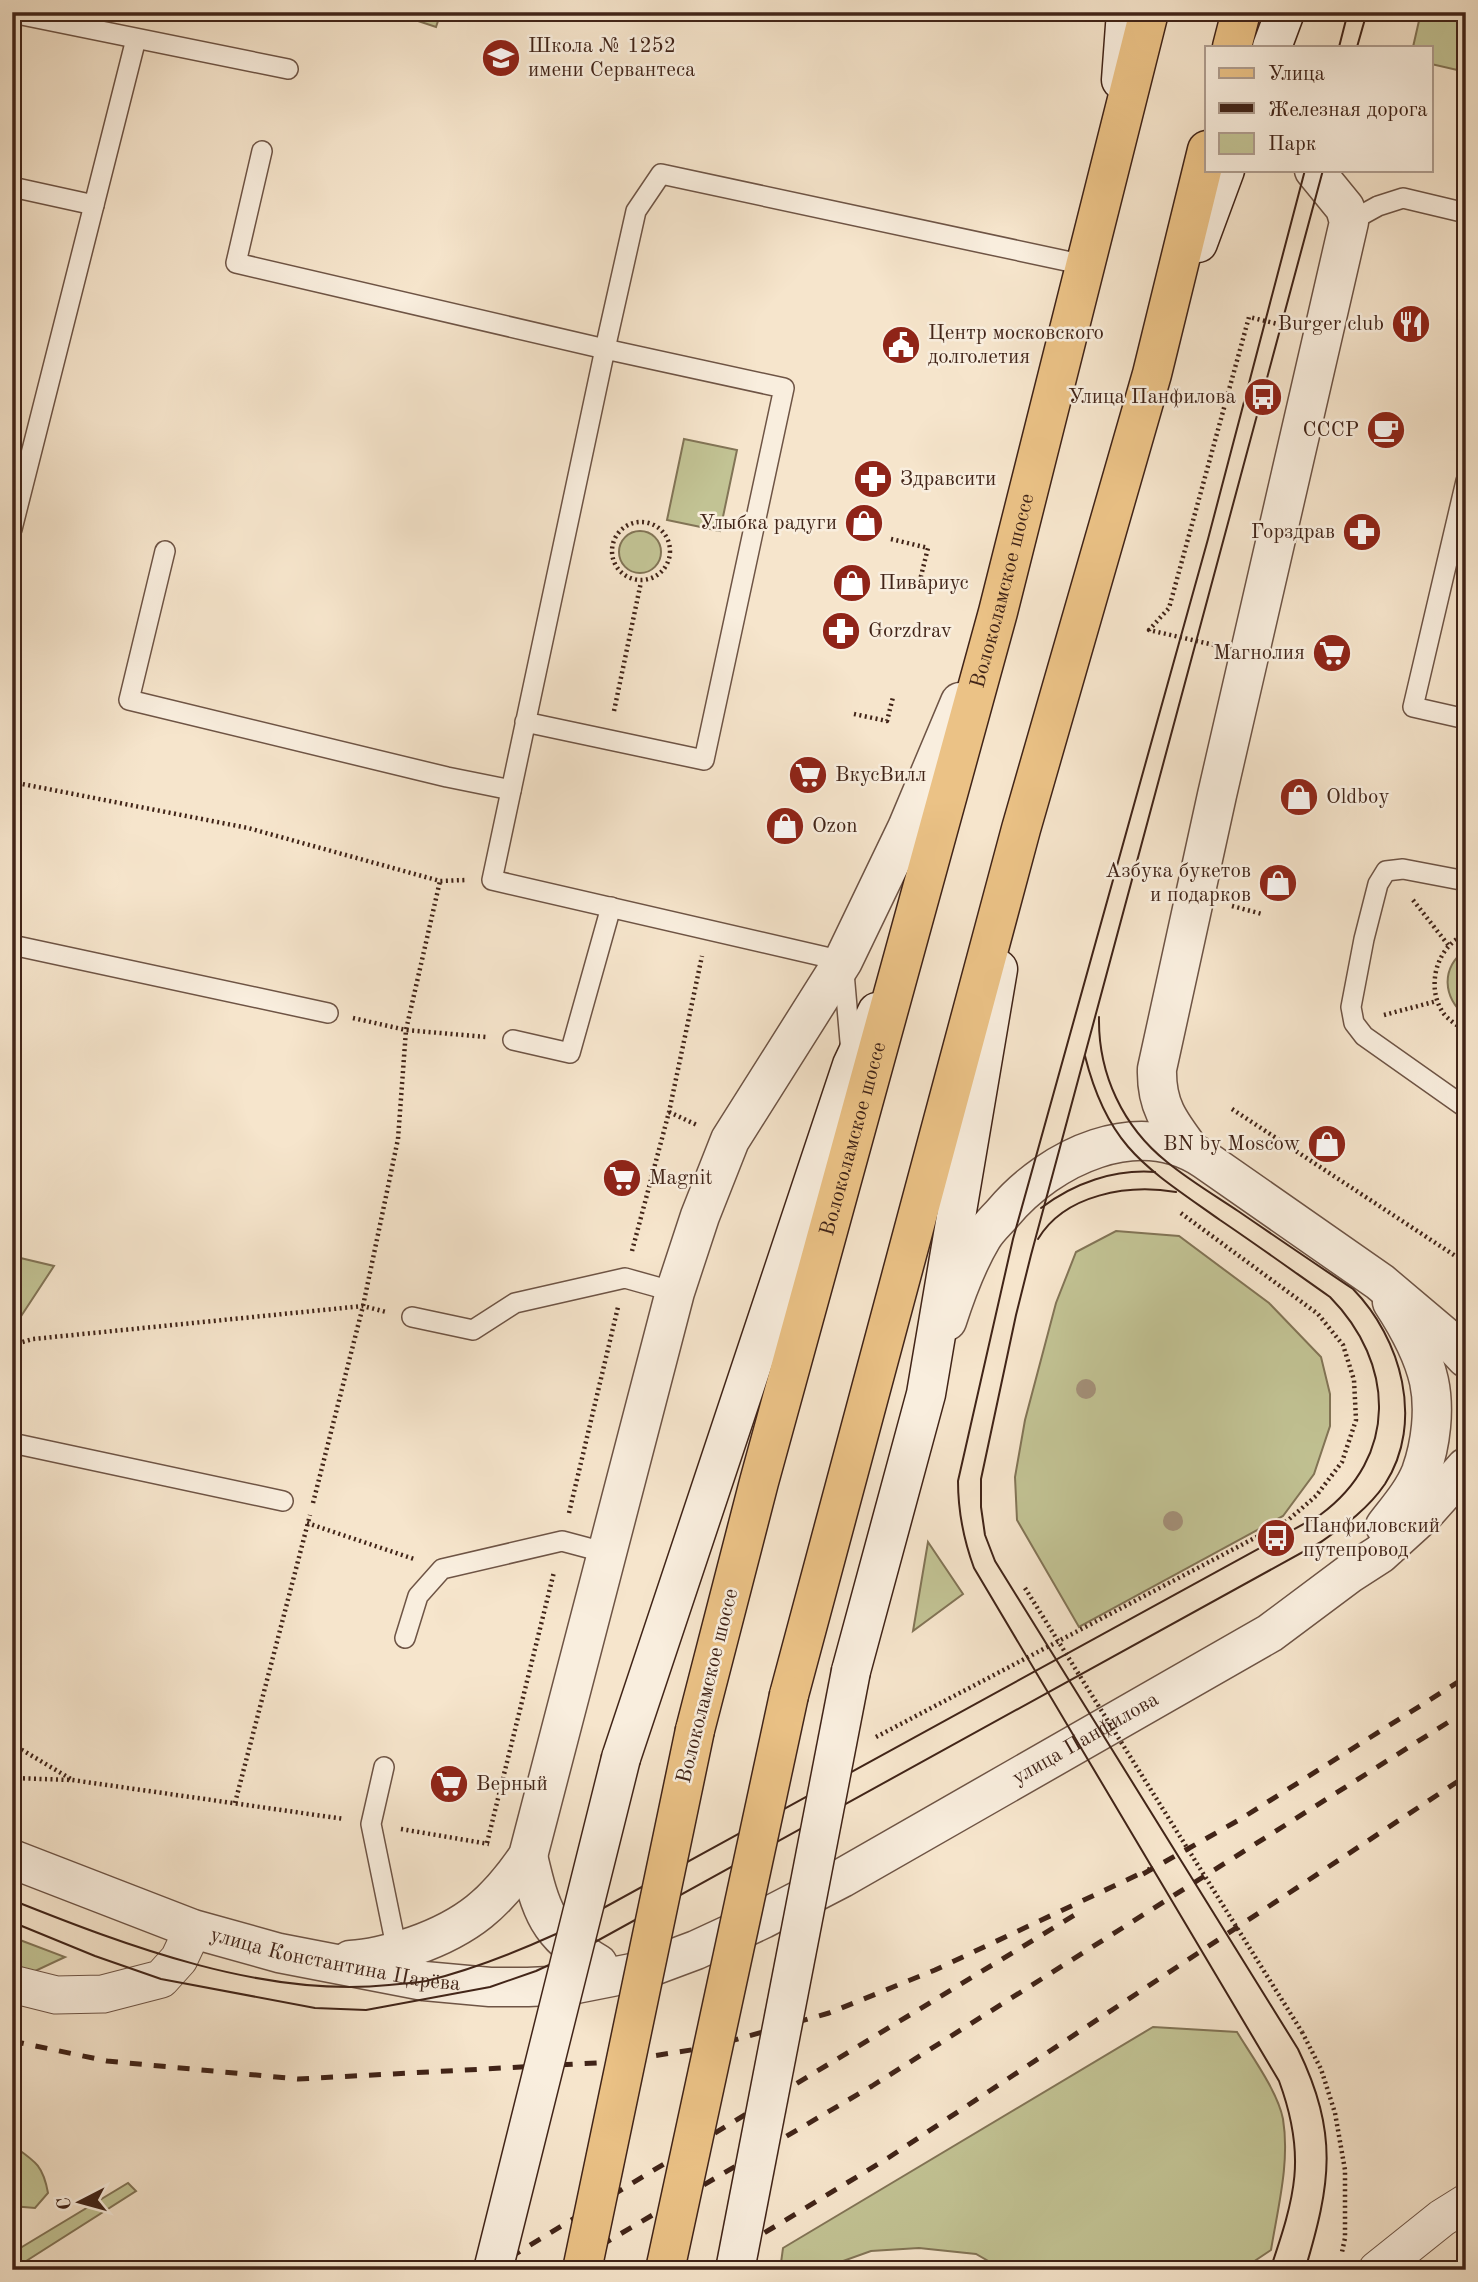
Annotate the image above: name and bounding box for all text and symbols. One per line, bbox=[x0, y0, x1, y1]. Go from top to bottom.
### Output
place label: Школа № 1252 имени Сервантеса bbox=[528, 36, 695, 81]
school or university icon: Школа № 1252 имени Сервантеса bbox=[480, 37, 522, 79]
legend bbox=[1205, 46, 1432, 172]
text: Улица bbox=[1268, 64, 1325, 85]
text: Железная дорога bbox=[1268, 100, 1428, 121]
text: Парк bbox=[1268, 134, 1317, 155]
restaurant icon: Burger club bbox=[1390, 303, 1432, 345]
place label: Burger club bbox=[1277, 314, 1384, 335]
place label: Центр московского долголетия bbox=[928, 323, 1104, 368]
public building icon: Центр московского долголетия bbox=[880, 324, 922, 366]
bus stop icon: Улица Панфилова bbox=[1242, 376, 1284, 418]
place label: Улица Панфилова bbox=[1068, 387, 1236, 408]
cafe icon: СССР bbox=[1365, 409, 1407, 451]
place label: СССР bbox=[1303, 420, 1359, 441]
pharmacy icon: Здравсити bbox=[852, 458, 894, 500]
place label: Здравсити bbox=[900, 469, 996, 490]
street label: Волоколамское шоссе bbox=[967, 491, 1038, 690]
shop icon: Улыбка радуги bbox=[843, 502, 885, 544]
pharmacy icon: Горздрав bbox=[1341, 511, 1383, 553]
place label: Улыбка радуги bbox=[699, 513, 837, 534]
place label: Горздрав bbox=[1251, 522, 1335, 543]
shop icon: Пивариус bbox=[831, 562, 873, 604]
place label: Пивариус bbox=[879, 573, 969, 594]
pharmacy icon: Gorzdrav bbox=[820, 610, 862, 652]
place label: Gorzdrav bbox=[868, 621, 952, 642]
supermarket icon: Магнолия bbox=[1311, 632, 1353, 674]
place label: Магнолия bbox=[1213, 643, 1305, 664]
supermarket icon: ВкусВилл bbox=[787, 754, 829, 796]
place label: ВкусВилл bbox=[835, 765, 926, 786]
shop icon: Oldboy bbox=[1278, 776, 1320, 818]
place label: Oldboy bbox=[1326, 787, 1390, 808]
shop icon: Ozon bbox=[764, 805, 806, 847]
place label: Ozon bbox=[812, 816, 858, 837]
place label: Азбука букетов и подарков bbox=[1105, 861, 1251, 906]
shop icon: Азбука букетов и подарков bbox=[1257, 862, 1299, 904]
street label: Волоколамское шоссе bbox=[817, 1040, 890, 1238]
shop icon: BN by Moscow bbox=[1306, 1123, 1348, 1165]
place label: BN by Moscow bbox=[1163, 1134, 1300, 1155]
supermarket icon: Magnit bbox=[601, 1157, 643, 1199]
place label: Magnit bbox=[649, 1168, 713, 1189]
place label: Панфиловский путепровод bbox=[1303, 1516, 1440, 1561]
bus stop icon: Панфиловский путепровод bbox=[1255, 1517, 1297, 1559]
street label: Волоколамское шоссе bbox=[674, 1586, 742, 1786]
street label: улица Панфилова bbox=[1009, 1689, 1162, 1789]
supermarket icon: Верный bbox=[428, 1763, 470, 1805]
place label: Верный bbox=[476, 1774, 548, 1795]
street label: улица Константина Царёва bbox=[208, 1924, 461, 1995]
north arrow bbox=[46, 2166, 116, 2236]
text: С bbox=[55, 2196, 76, 2211]

